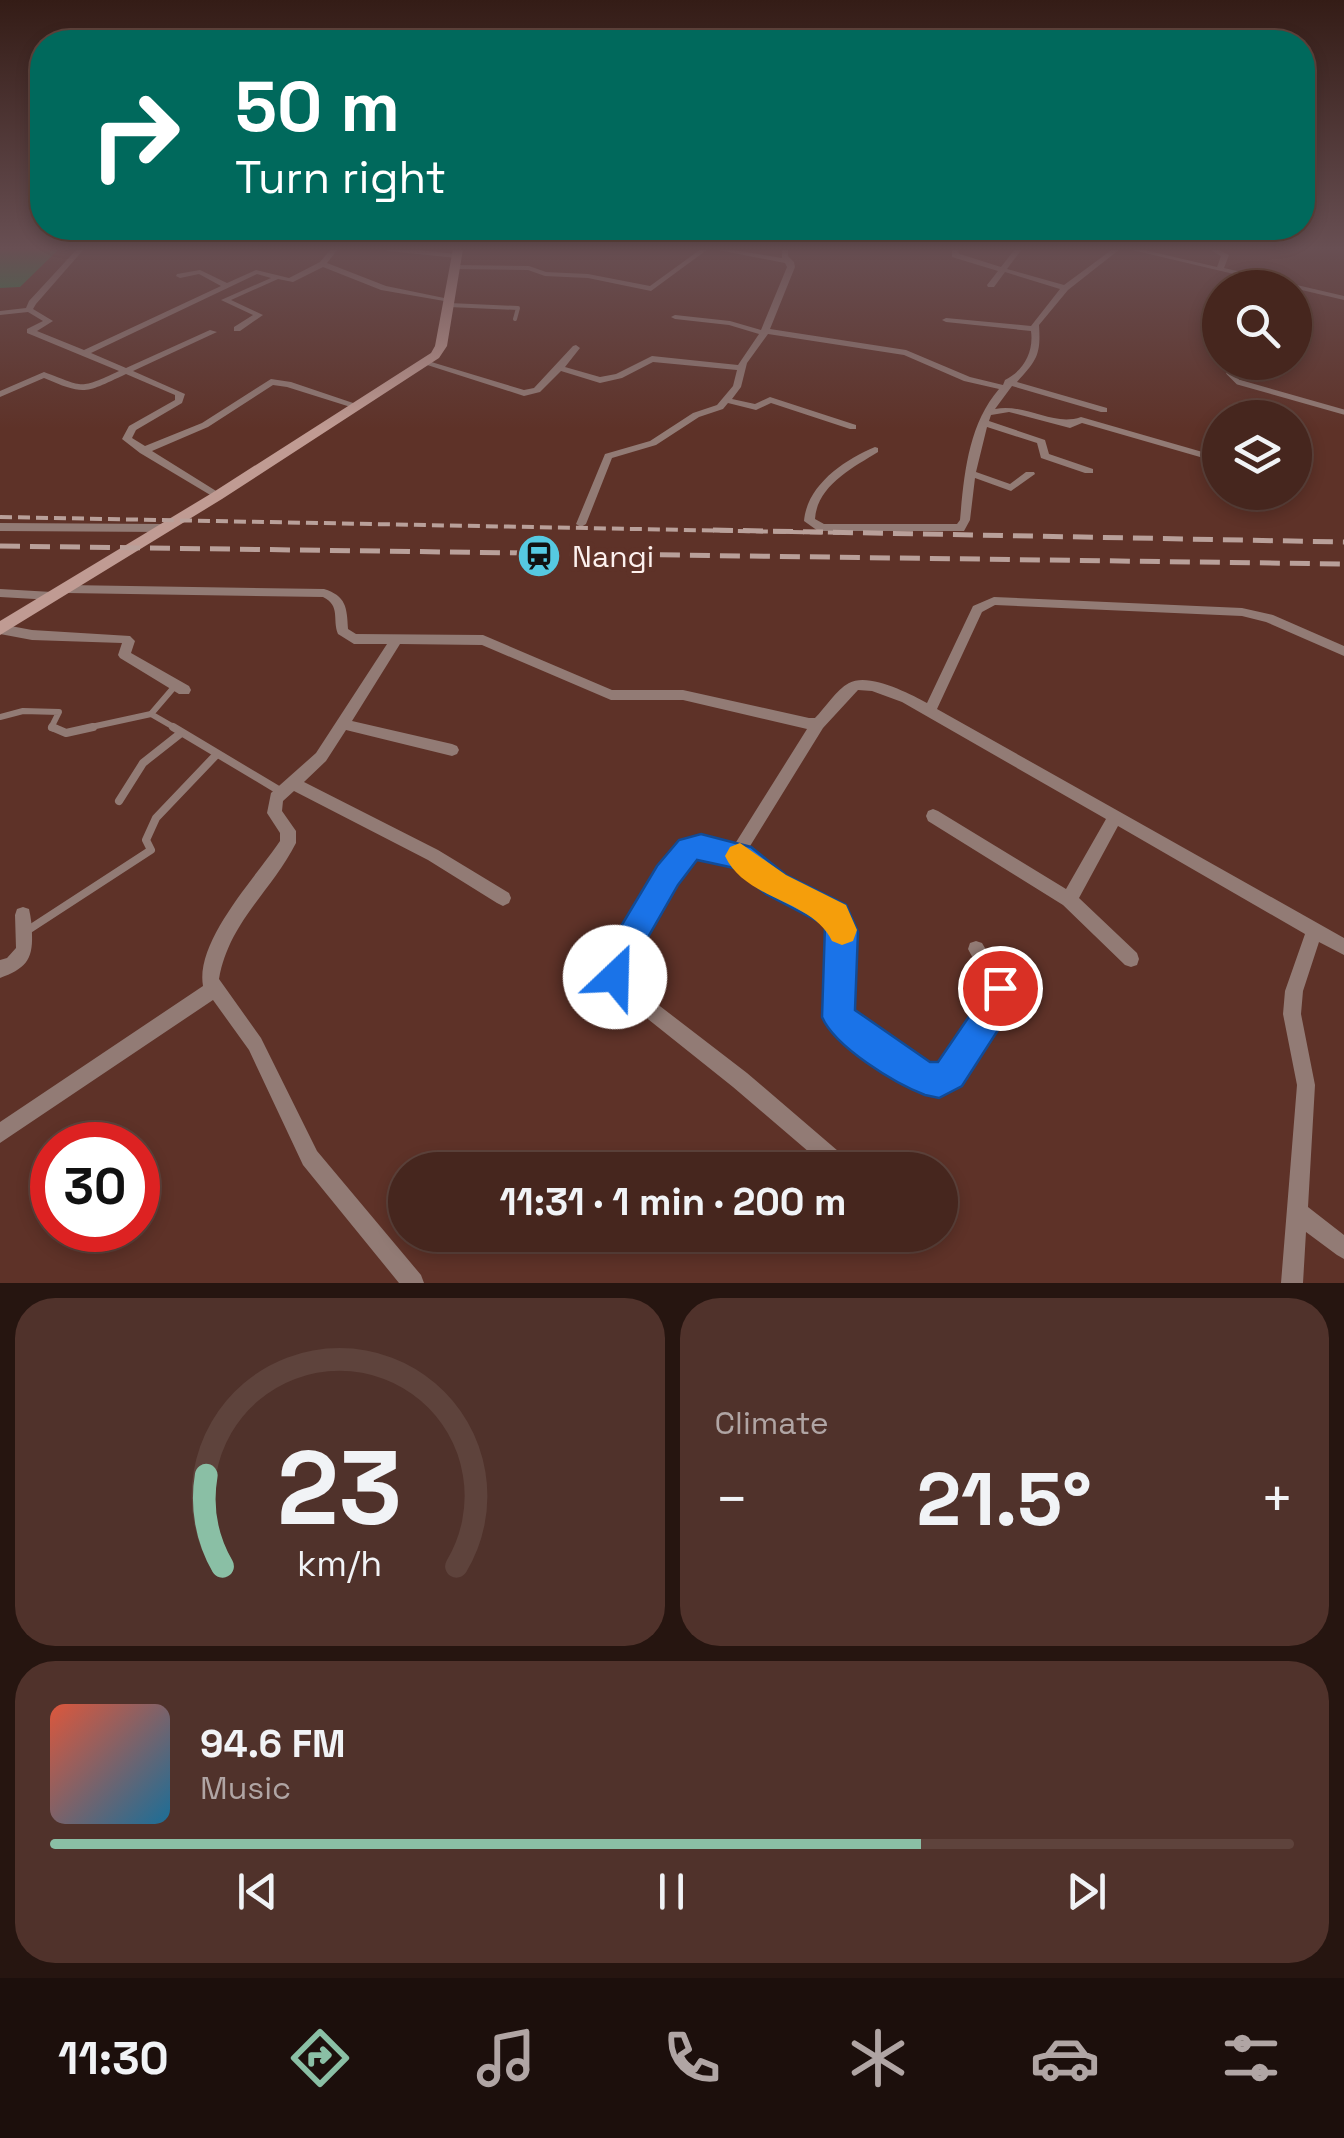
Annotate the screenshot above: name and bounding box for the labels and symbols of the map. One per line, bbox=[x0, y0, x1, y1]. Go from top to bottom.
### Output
station icon: Nangi bbox=[516, 533, 562, 579]
place label: Nangi bbox=[572, 537, 654, 576]
position arrow bbox=[563, 925, 667, 1029]
pin bbox=[958, 946, 1043, 1031]
speed limit sign: 30 bbox=[30, 1122, 160, 1252]

